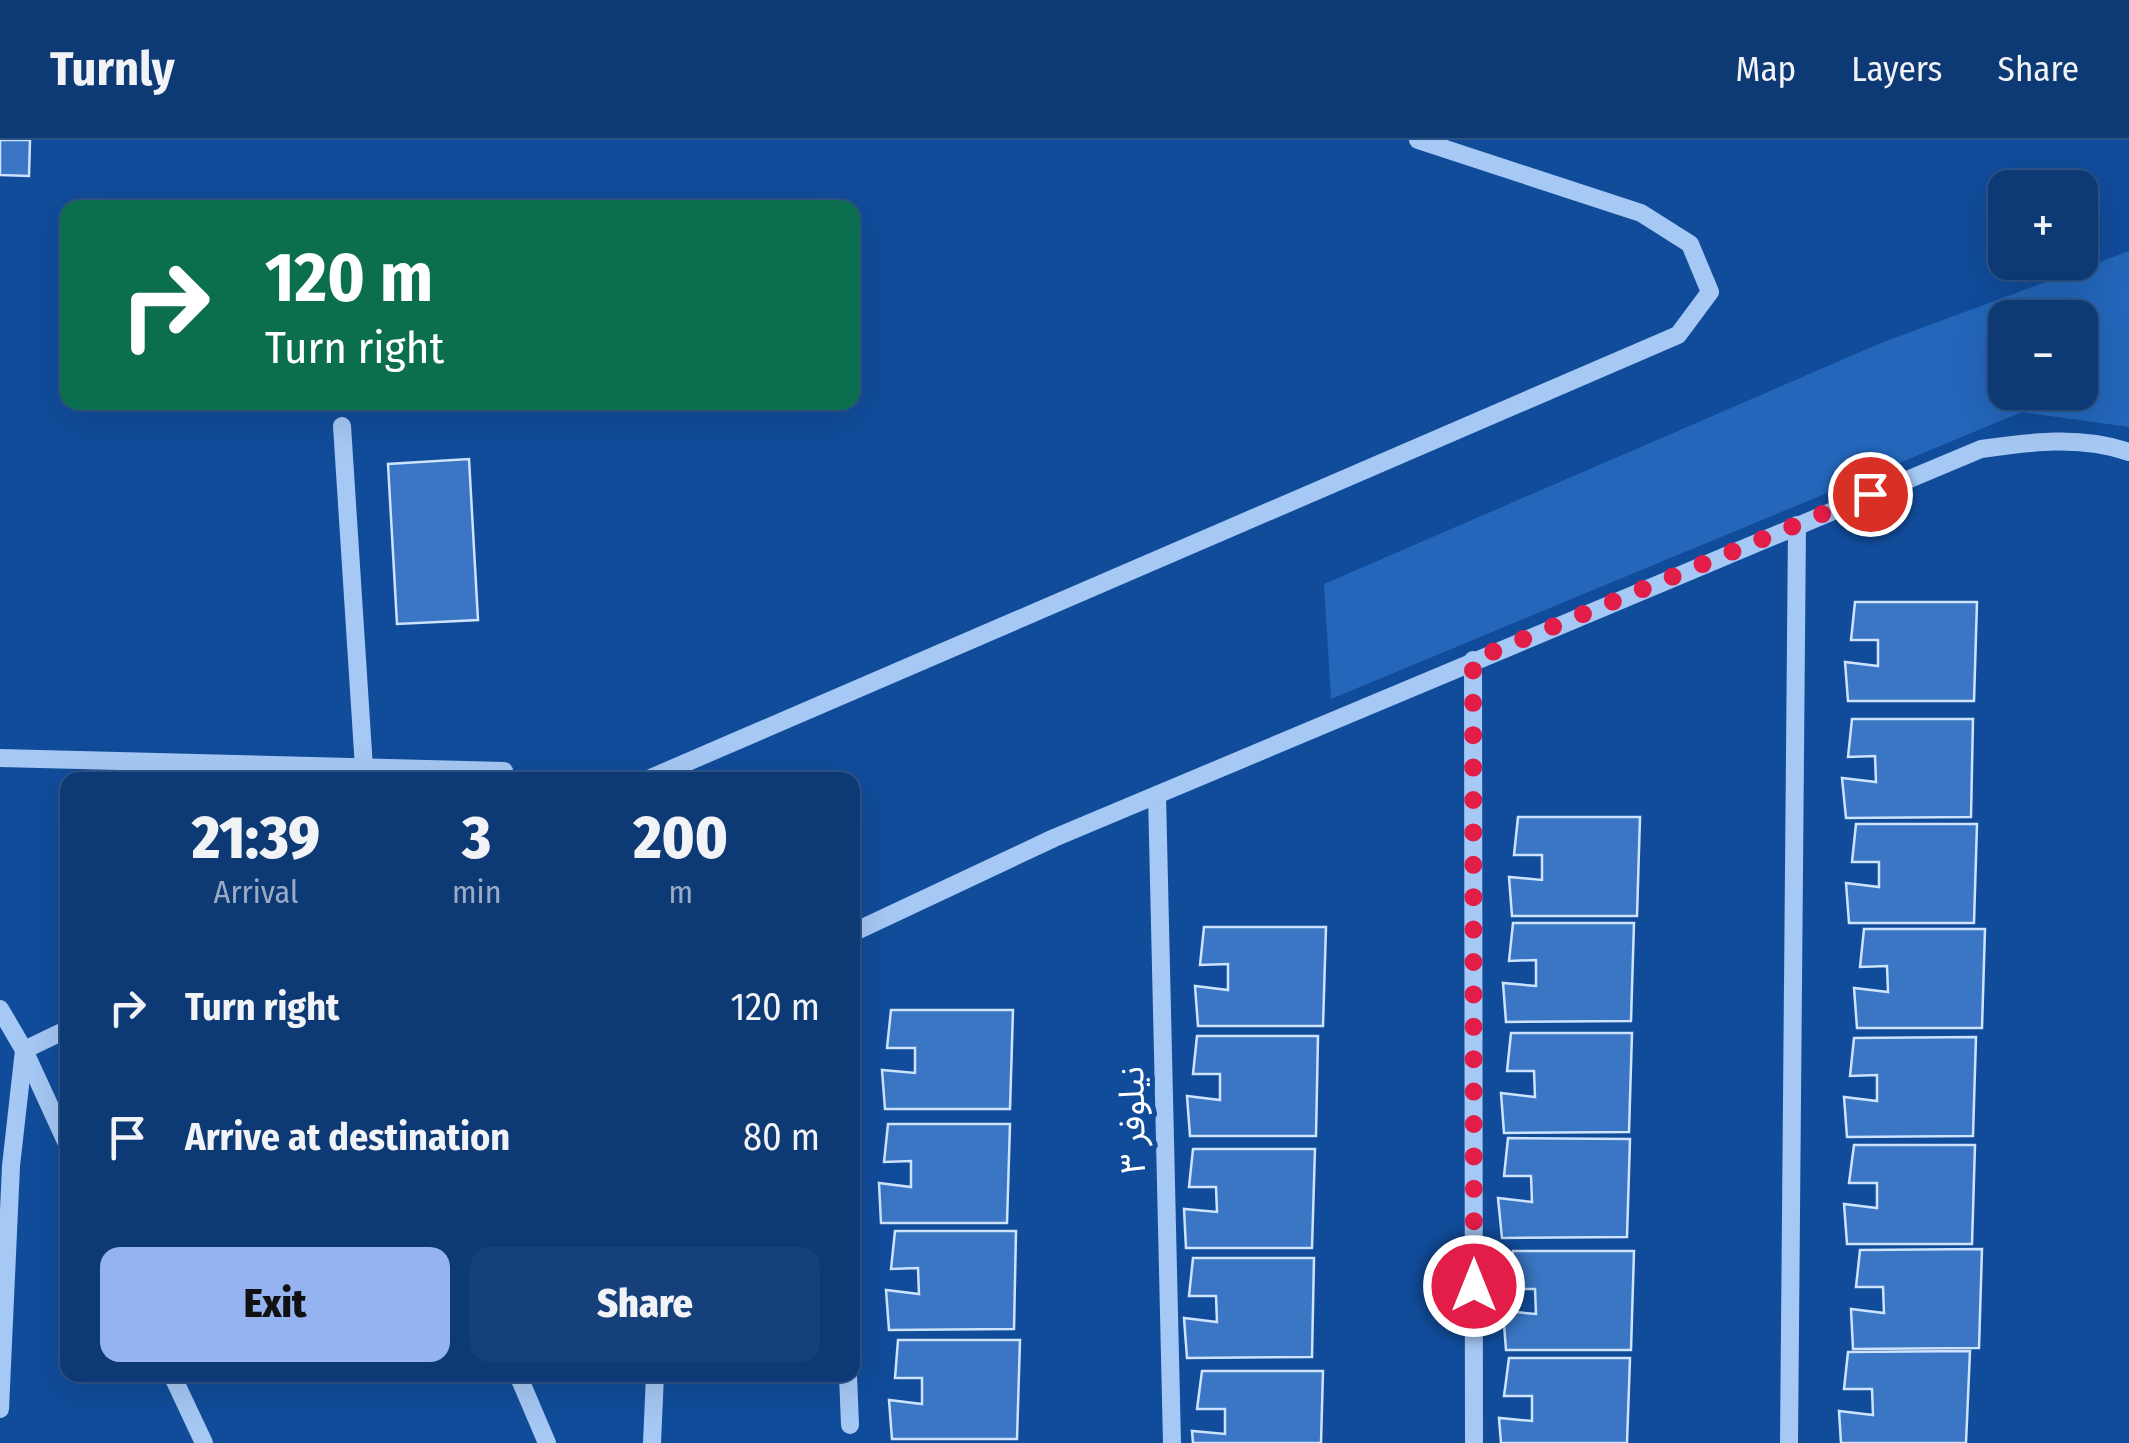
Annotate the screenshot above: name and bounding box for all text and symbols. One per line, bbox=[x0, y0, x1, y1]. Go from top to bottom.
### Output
text: Turnly bbox=[50, 40, 175, 98]
text: Map bbox=[1736, 48, 1796, 90]
text: Layers bbox=[1851, 48, 1943, 90]
text: Share bbox=[1998, 48, 2079, 90]
map controls bbox=[1988, 170, 2098, 410]
button: + bbox=[1988, 170, 2098, 280]
text: 120 m bbox=[265, 236, 433, 320]
icon: right bbox=[100, 240, 230, 370]
button: − bbox=[1988, 300, 2098, 410]
text: Turn right bbox=[265, 321, 444, 375]
pin bbox=[1828, 452, 1913, 537]
icon: arrive bbox=[1843, 467, 1898, 522]
text: 21:39 bbox=[192, 802, 320, 874]
text: 3 bbox=[462, 802, 491, 874]
text: 200 bbox=[633, 802, 728, 874]
text: Arrival bbox=[214, 873, 298, 911]
text: min bbox=[452, 873, 502, 911]
text: m bbox=[668, 873, 693, 911]
icon: right bbox=[100, 980, 155, 1035]
text: Turn right bbox=[185, 984, 339, 1030]
text: 120 m bbox=[730, 984, 820, 1030]
street label: نیلوفر ٣ bbox=[1110, 1066, 1154, 1174]
icon: arrive bbox=[100, 1110, 155, 1165]
text: Arrive at destination bbox=[185, 1114, 510, 1160]
text: 80 m bbox=[743, 1114, 820, 1160]
position arrow bbox=[1422, 1234, 1526, 1338]
button: Exit bbox=[100, 1247, 450, 1362]
button: Share bbox=[470, 1247, 820, 1362]

